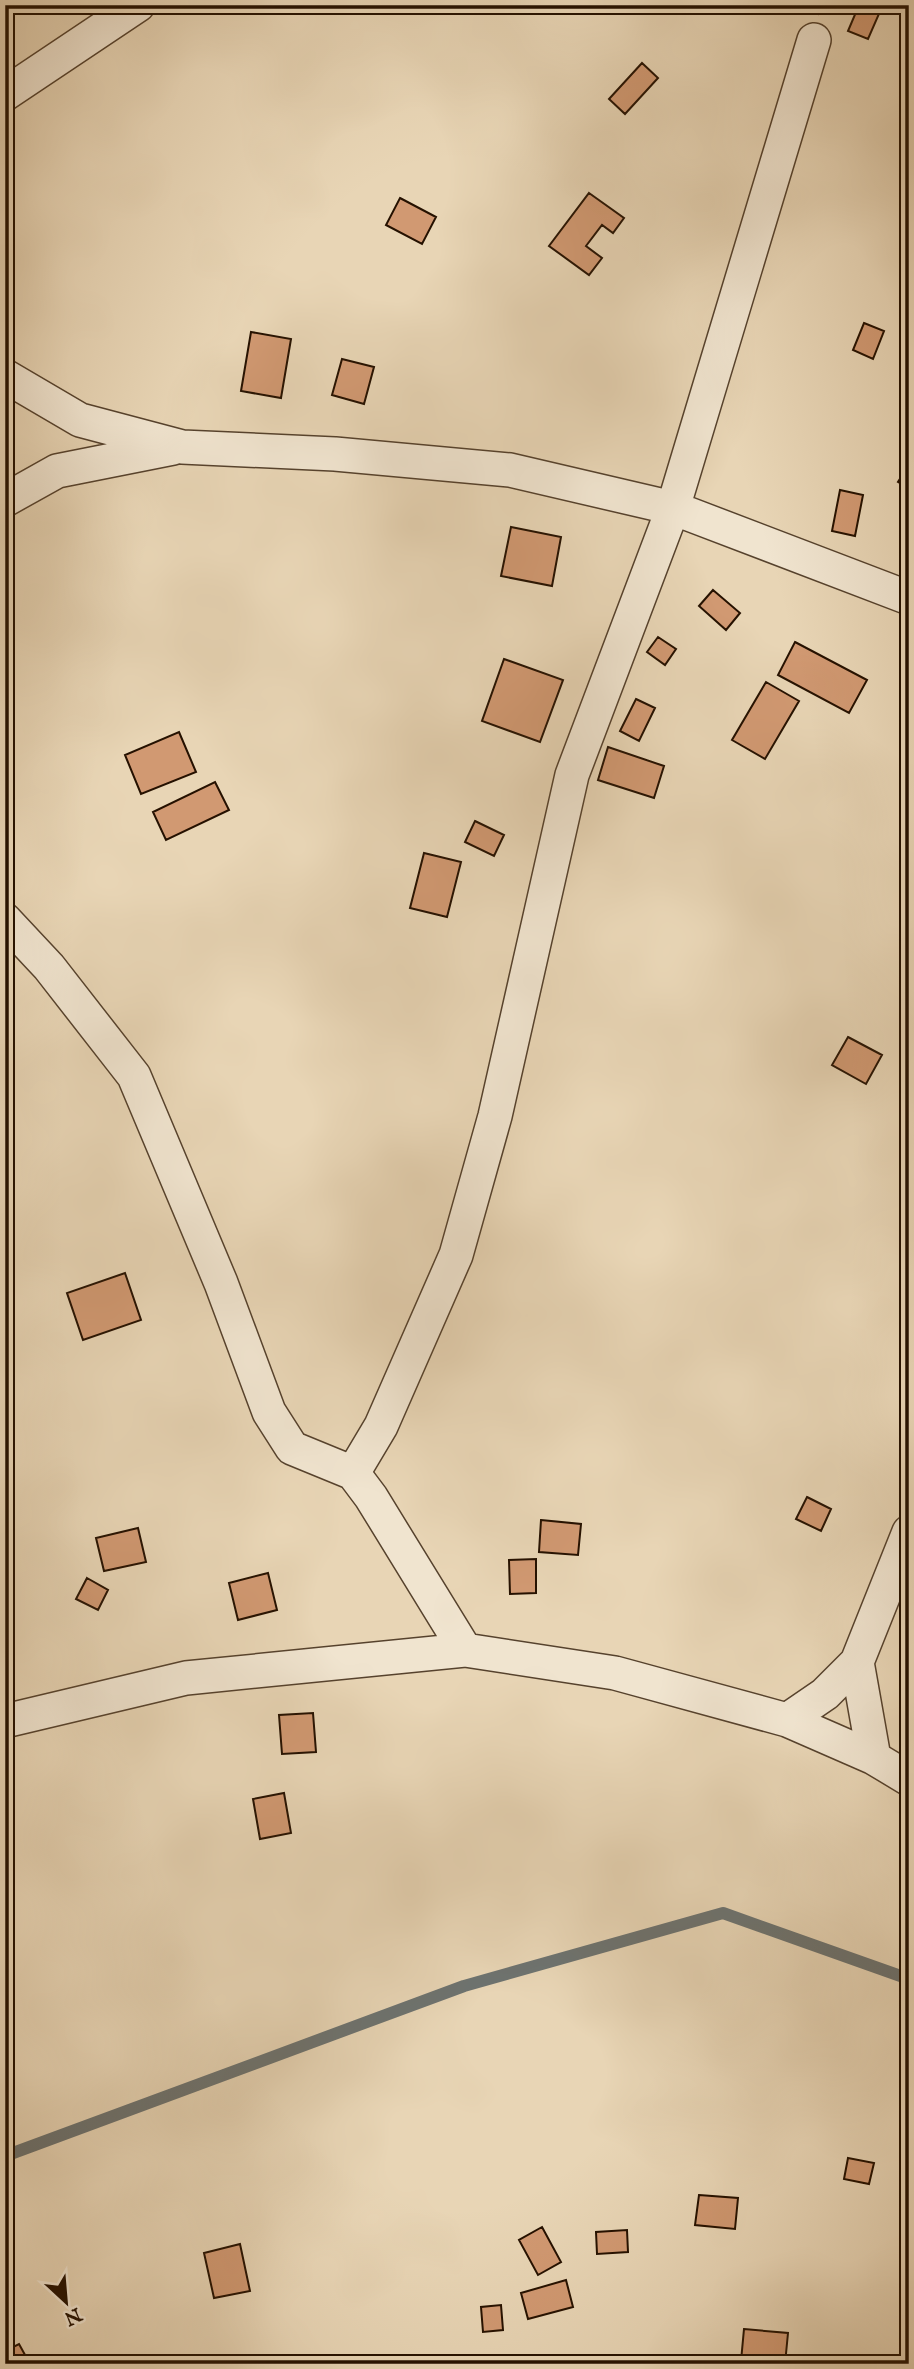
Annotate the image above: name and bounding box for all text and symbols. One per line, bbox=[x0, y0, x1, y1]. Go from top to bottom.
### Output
north arrow bbox=[32, 2268, 102, 2338]
text: N bbox=[59, 2301, 86, 2330]

